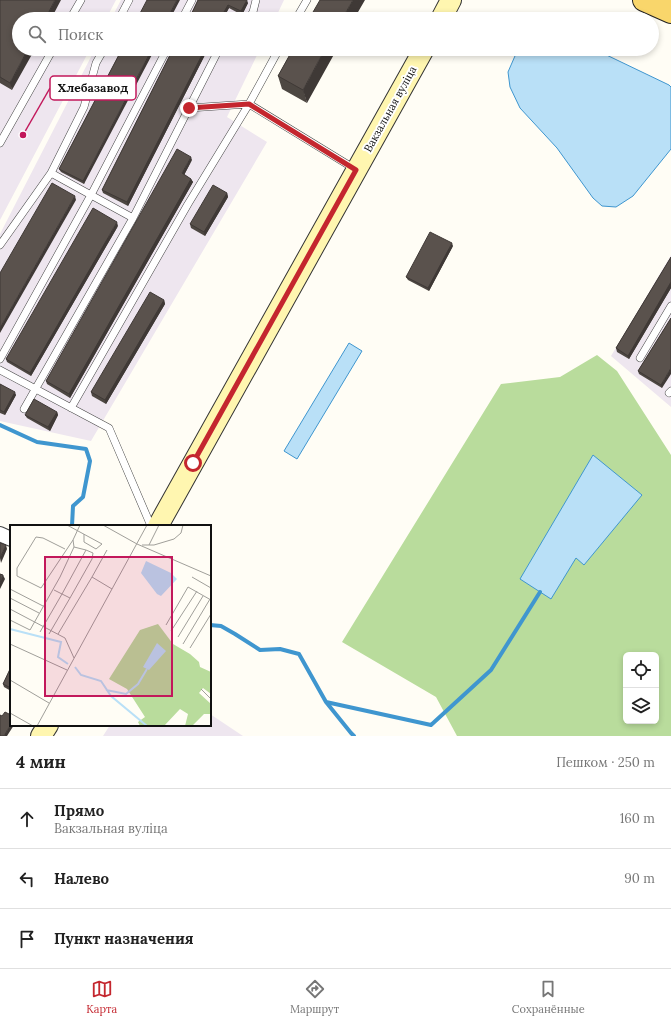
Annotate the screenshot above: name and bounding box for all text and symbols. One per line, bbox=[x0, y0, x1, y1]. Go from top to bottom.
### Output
search box bbox=[12, 12, 659, 56]
icon: search bbox=[26, 23, 48, 45]
text: Поиск bbox=[58, 25, 103, 44]
street label: Вакзальная вуліца bbox=[361, 63, 420, 154]
callout: Хлебазавод bbox=[50, 76, 136, 100]
text: Хлебазавод bbox=[58, 80, 128, 95]
route end bbox=[180, 99, 198, 117]
route start bbox=[184, 454, 202, 472]
inset map bbox=[10, 525, 211, 726]
map controls bbox=[623, 652, 659, 724]
button: locate bbox=[623, 652, 659, 688]
button: layers bbox=[623, 688, 659, 724]
text: 4 мин bbox=[16, 751, 66, 773]
text: Пешком · 250 m bbox=[556, 754, 655, 771]
text: Прямо bbox=[54, 801, 104, 820]
icon: ahead bbox=[16, 808, 38, 830]
text: 160 m bbox=[620, 810, 655, 827]
text: Вакзальная вуліца bbox=[54, 820, 168, 837]
icon: left bbox=[16, 868, 38, 890]
text: Налево bbox=[54, 869, 109, 888]
text: 90 m bbox=[624, 870, 655, 887]
icon: arrive bbox=[16, 928, 38, 950]
text: Пункт назначения bbox=[54, 929, 194, 948]
tab: Карта bbox=[86, 978, 117, 1016]
tab: Маршрут bbox=[290, 978, 339, 1016]
tab: Сохранённые bbox=[512, 978, 585, 1016]

